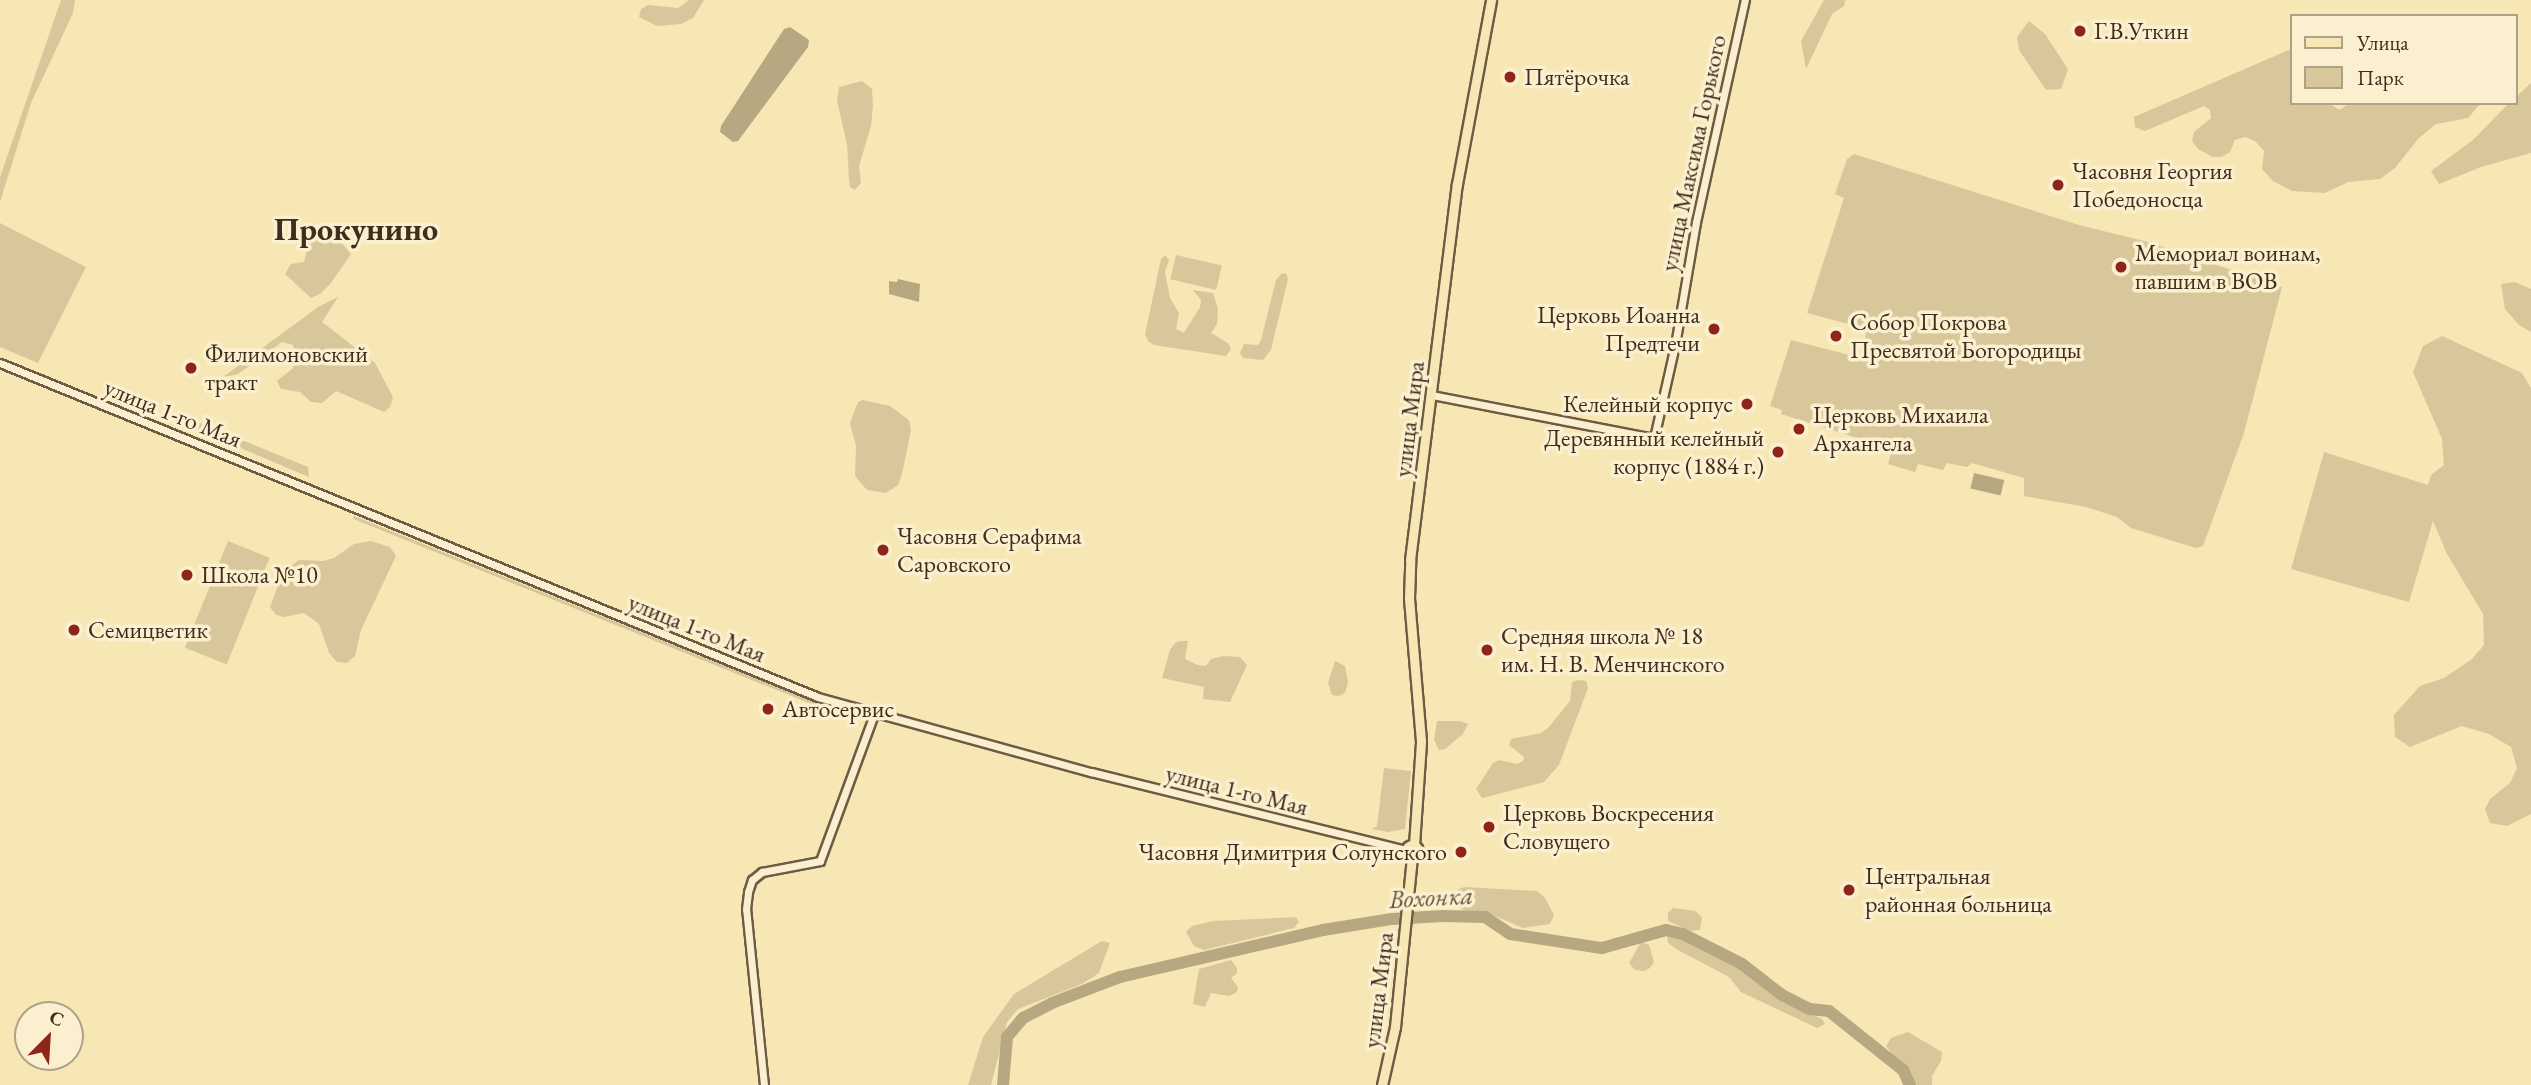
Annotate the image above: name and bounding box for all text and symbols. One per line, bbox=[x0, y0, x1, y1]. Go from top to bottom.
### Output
legend bbox=[2290, 14, 2517, 105]
place label: Г.В.Уткин bbox=[2094, 17, 2189, 45]
marker: Г.В.Уткин bbox=[2072, 23, 2088, 39]
text: Улица bbox=[2357, 29, 2409, 56]
street label: улица Максима Горького bbox=[1654, 32, 1732, 274]
place label: Пятёрочка bbox=[1524, 63, 1630, 91]
text: Парк bbox=[2357, 64, 2404, 91]
marker: Пятёрочка bbox=[1502, 69, 1518, 85]
place label: Часовня Георгия Победоносца bbox=[2072, 157, 2233, 213]
marker: Часовня Георгия Победоносца bbox=[2050, 177, 2066, 193]
district label: Прокунино bbox=[274, 210, 438, 248]
place label: Мемориал воинам, павшим в ВОВ bbox=[2135, 239, 2321, 295]
marker: Мемориал воинам, павшим в ВОВ bbox=[2113, 259, 2129, 275]
place label: Церковь Иоанна Предтечи bbox=[1537, 301, 1700, 357]
place label: Собор Покрова Пресвятой Богородицы bbox=[1850, 308, 2082, 364]
marker: Церковь Иоанна Предтечи bbox=[1706, 321, 1722, 337]
marker: Собор Покрова Пресвятой Богородицы bbox=[1828, 328, 1844, 344]
place label: Филимоновский тракт bbox=[205, 340, 368, 396]
street label: улица Мира bbox=[1388, 359, 1430, 479]
marker: Филимоновский тракт bbox=[183, 360, 199, 376]
street label: улица 1-го Мая bbox=[100, 372, 246, 454]
place label: Келейный корпус bbox=[1563, 390, 1733, 418]
marker: Келейный корпус bbox=[1739, 396, 1755, 412]
place label: Церковь Михаила Архангела bbox=[1813, 401, 1989, 457]
marker: Церковь Михаила Архангела bbox=[1791, 421, 1807, 437]
place label: Деревянный келейный корпус (1884 г.) bbox=[1544, 424, 1764, 480]
marker: Деревянный келейный корпус (1884 г.) bbox=[1770, 444, 1786, 460]
place label: Часовня Серафима Саровского bbox=[897, 522, 1081, 578]
marker: Часовня Серафима Саровского bbox=[875, 542, 891, 558]
place label: Школа №10 bbox=[201, 561, 318, 589]
marker: Школа №10 bbox=[179, 567, 195, 583]
street label: улица 1-го Мая bbox=[624, 587, 770, 669]
place label: Семицветик bbox=[88, 616, 208, 644]
marker: Семицветик bbox=[66, 622, 82, 638]
place label: Средняя школа № 18 им. Н. В. Менчинского bbox=[1501, 622, 1725, 678]
marker: Средняя школа № 18 им. Н. В. Менчинского bbox=[1479, 642, 1495, 658]
place label: Автосервис bbox=[782, 695, 894, 723]
marker: Автосервис bbox=[760, 701, 776, 717]
street label: улица 1-го Мая bbox=[1163, 758, 1311, 822]
place label: Церковь Воскресения Словущего bbox=[1503, 799, 1714, 855]
marker: Церковь Воскресения Словущего bbox=[1481, 819, 1497, 835]
place label: Часовня Димитрия Солунского bbox=[1138, 838, 1447, 866]
marker: Часовня Димитрия Солунского bbox=[1453, 844, 1469, 860]
place label: Центральная районная больница bbox=[1865, 862, 2052, 918]
water label: Вохонка bbox=[1388, 880, 1474, 916]
marker: Центральная районная больница bbox=[1839, 880, 1859, 900]
street label: улица Мира bbox=[1357, 930, 1399, 1050]
north arrow bbox=[14, 1001, 84, 1071]
text: С bbox=[46, 1004, 68, 1032]

